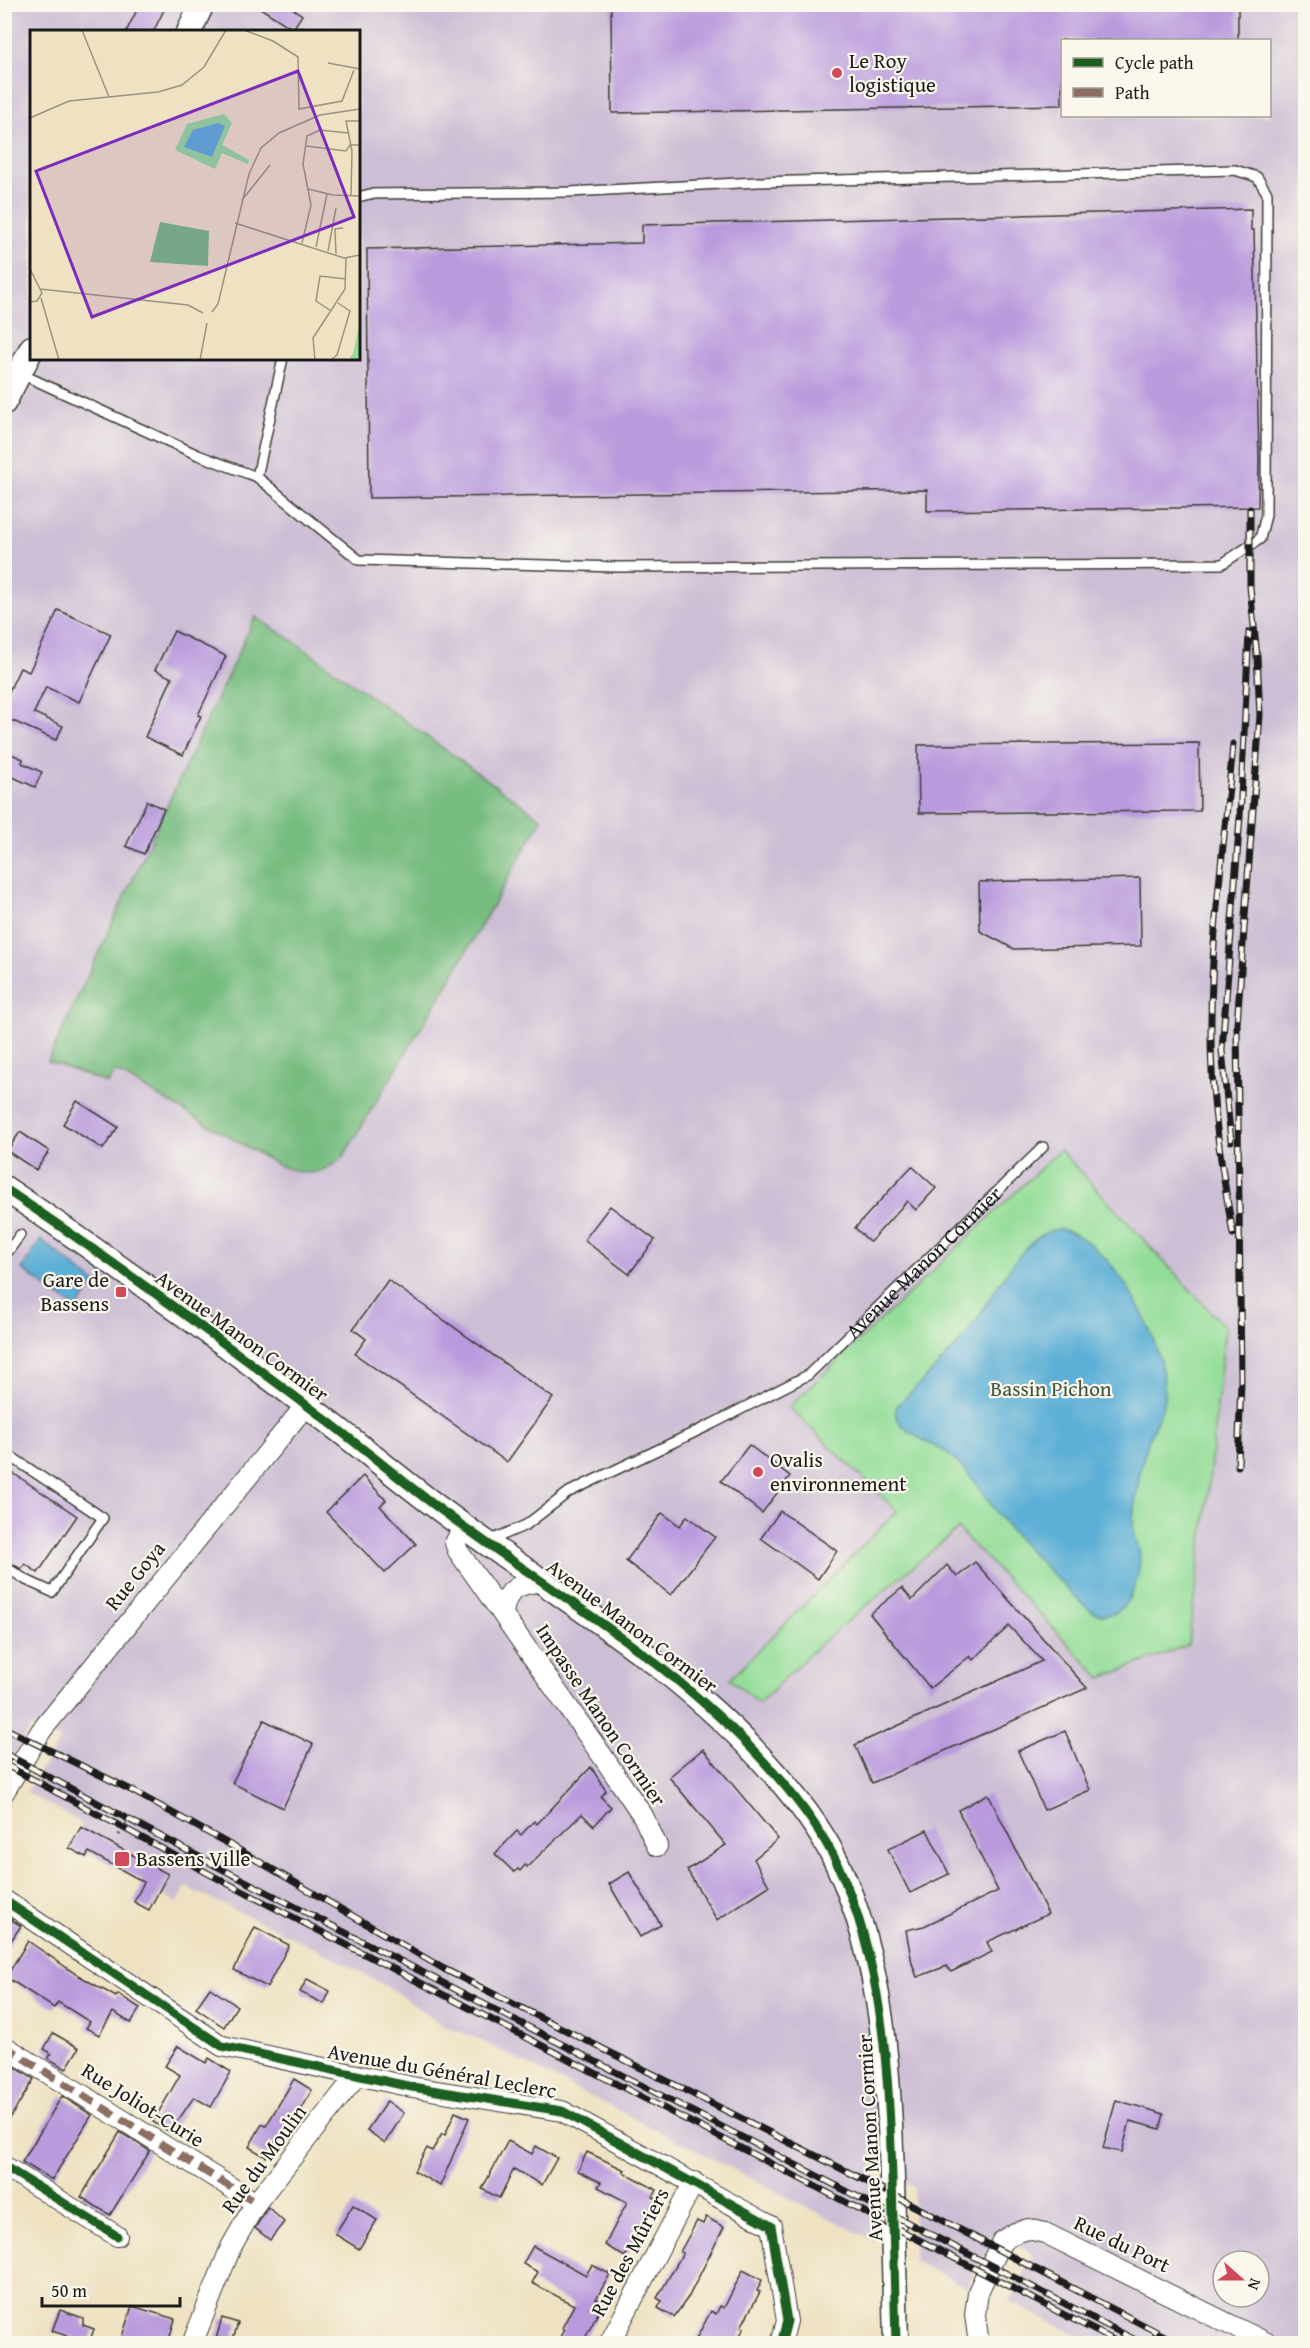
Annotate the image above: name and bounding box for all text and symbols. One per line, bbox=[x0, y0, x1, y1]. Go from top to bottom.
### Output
inset map bbox=[30, 30, 360, 360]
legend bbox=[1061, 39, 1271, 117]
place label: Le Roy logistique bbox=[849, 45, 936, 100]
text: Cycle path bbox=[1115, 49, 1194, 76]
marker: Le Roy logistique bbox=[830, 66, 844, 80]
text: Path bbox=[1115, 79, 1150, 106]
street label: Avenue Manon Cormier bbox=[838, 1179, 1009, 1346]
street label: Avenue Manon Cormier bbox=[149, 1262, 336, 1409]
place label: Gare de Bassens bbox=[41, 1264, 109, 1319]
marker: Gare de Bassens bbox=[114, 1285, 128, 1299]
park label: Bassin Pichon bbox=[990, 1373, 1112, 1404]
place label: Ovalis environnement bbox=[770, 1444, 907, 1499]
marker: Ovalis environnement bbox=[751, 1465, 765, 1479]
street label: Rue Goya bbox=[97, 1534, 172, 1617]
street label: Avenue Manon Cormier bbox=[540, 1551, 725, 1701]
street label: Impasse Manon Cormier bbox=[529, 1617, 674, 1813]
place label: Bassens Ville bbox=[136, 1843, 251, 1874]
marker: Bassens Ville bbox=[113, 1850, 131, 1868]
street label: Avenue Manon Cormier bbox=[849, 2033, 890, 2242]
street label: Avenue du Général Leclerc bbox=[325, 2035, 559, 2106]
street label: Rue Joliot-Curie bbox=[76, 2054, 211, 2155]
street label: Rue du Moulin bbox=[213, 2098, 314, 2220]
street label: Rue des Mûriers bbox=[583, 2182, 677, 2322]
street label: Rue du Port bbox=[1069, 2207, 1176, 2280]
north arrow bbox=[1211, 2249, 1271, 2309]
scale bar bbox=[42, 2270, 180, 2308]
text: N bbox=[1242, 2275, 1268, 2294]
text: 50 m bbox=[51, 2277, 87, 2304]

